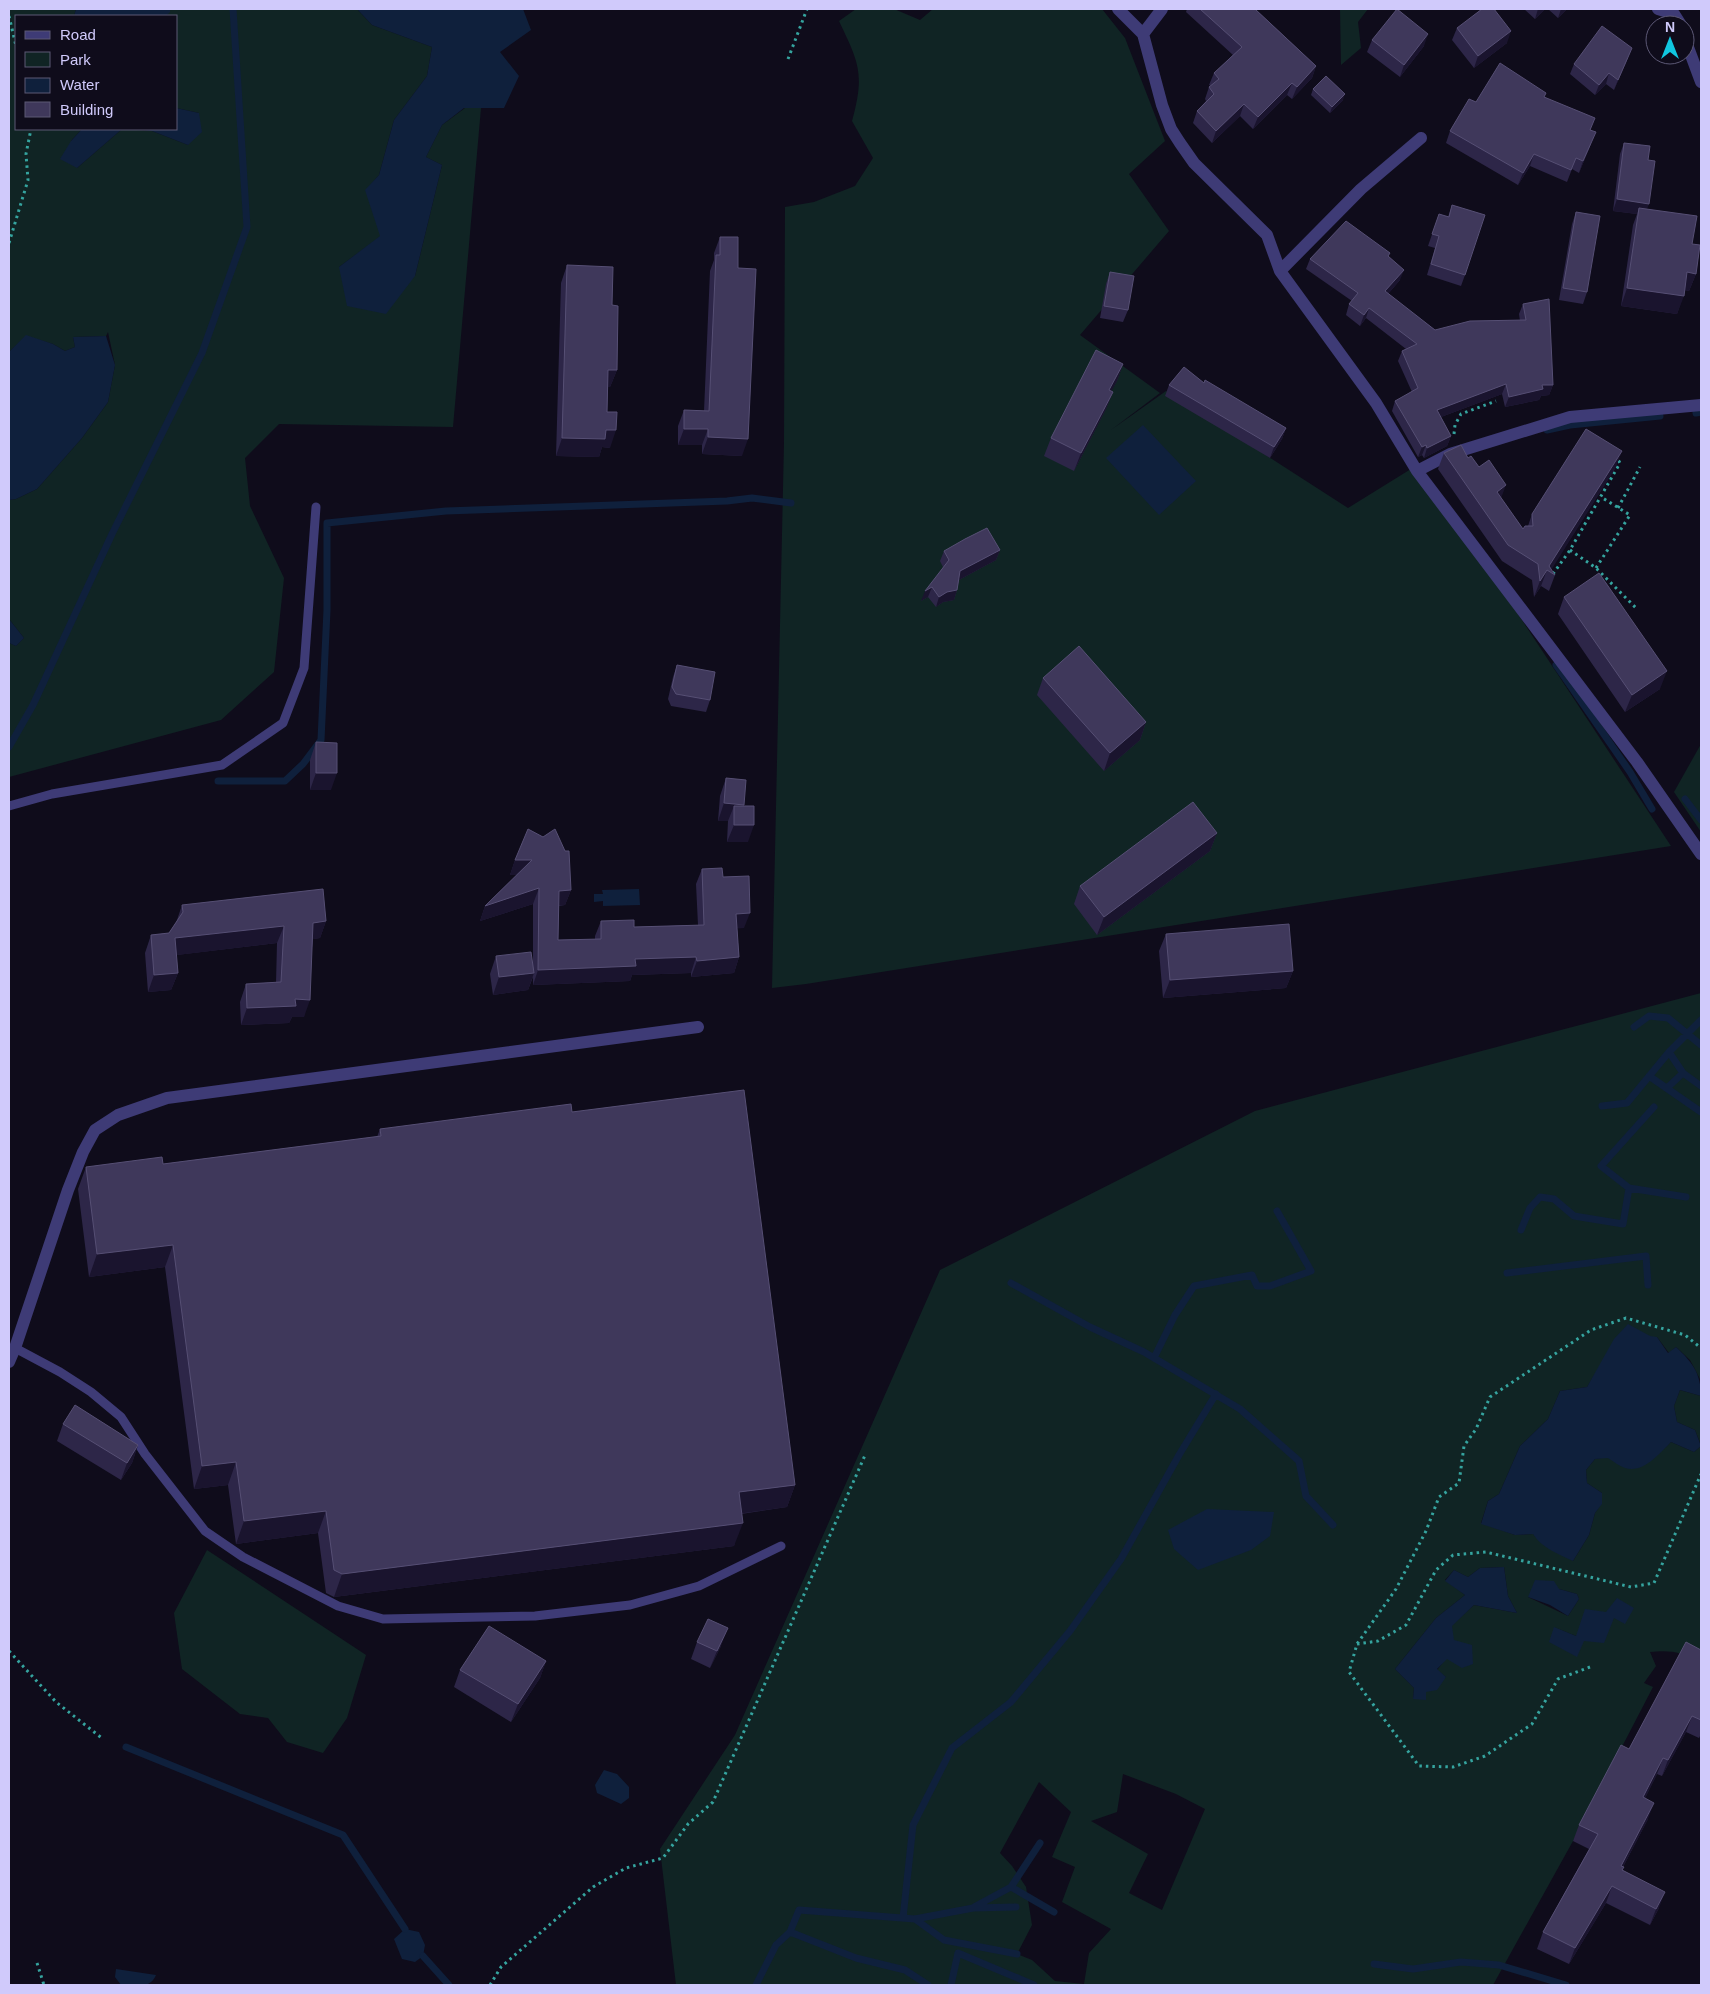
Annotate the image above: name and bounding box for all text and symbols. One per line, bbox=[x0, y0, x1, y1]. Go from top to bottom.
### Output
legend bbox=[15, 15, 178, 130]
north arrow bbox=[1645, 15, 1695, 65]
text: N bbox=[1665, 19, 1675, 35]
text: Road bbox=[60, 26, 96, 43]
text: Park bbox=[60, 51, 91, 68]
text: Water bbox=[60, 76, 99, 93]
text: Building bbox=[60, 101, 113, 118]

